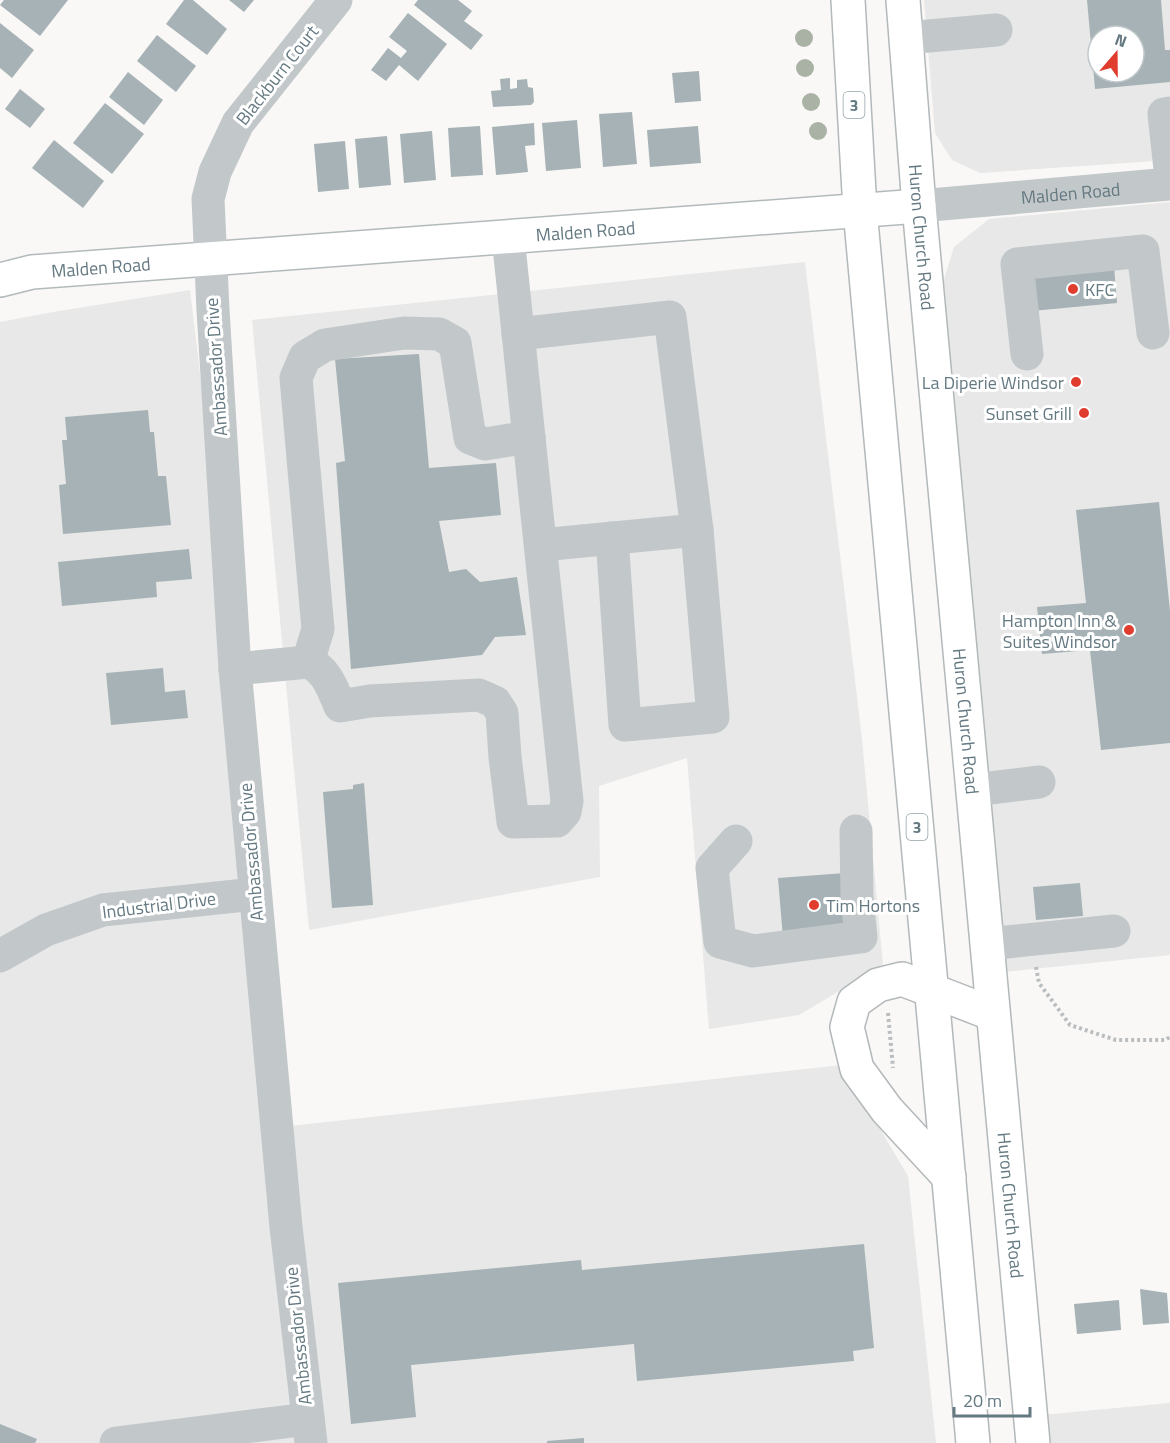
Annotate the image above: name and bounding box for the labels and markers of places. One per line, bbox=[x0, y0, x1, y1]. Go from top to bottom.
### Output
place label: KFC bbox=[1085, 276, 1115, 303]
marker: KFC bbox=[1066, 282, 1080, 296]
place label: La Diperie Windsor bbox=[922, 369, 1064, 396]
marker: La Diperie Windsor bbox=[1069, 375, 1083, 389]
place label: Sunset Grill bbox=[986, 400, 1072, 427]
marker: Sunset Grill bbox=[1077, 406, 1091, 420]
place label: Hampton Inn & Suites Windsor bbox=[1002, 607, 1118, 655]
marker: Hampton Inn & Suites Windsor bbox=[1122, 623, 1136, 637]
place label: Tim Hortons bbox=[826, 892, 920, 919]
marker: Tim Hortons bbox=[807, 898, 821, 912]

